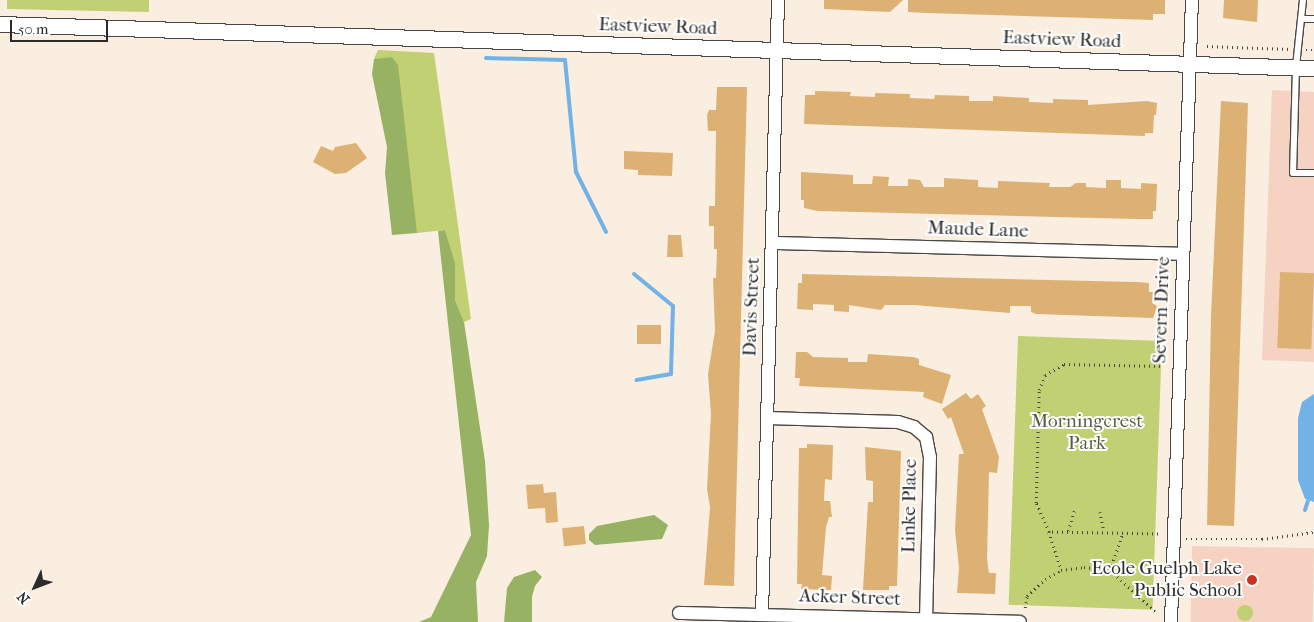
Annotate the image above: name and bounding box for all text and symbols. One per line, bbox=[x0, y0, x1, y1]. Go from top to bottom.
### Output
scale bar bbox=[12, 10, 110, 42]
street label: Eastview Road bbox=[598, 14, 718, 40]
text: 50 m bbox=[18, 20, 48, 38]
street label: Eastview Road bbox=[1002, 27, 1122, 53]
street label: Maude Lane bbox=[927, 217, 1029, 243]
street label: Severn Drive bbox=[1149, 256, 1175, 364]
street label: Davis Street bbox=[739, 257, 765, 357]
park label: Morningcrest Park bbox=[1031, 411, 1143, 455]
street label: Linke Place bbox=[898, 459, 922, 553]
place label: Ecole Guelph Lake Public School bbox=[1091, 558, 1242, 602]
north arrow bbox=[10, 562, 60, 612]
marker: Ecole Guelph Lake Public School bbox=[1246, 574, 1258, 586]
street label: Acker Street bbox=[799, 585, 901, 611]
text: N bbox=[14, 588, 34, 607]

